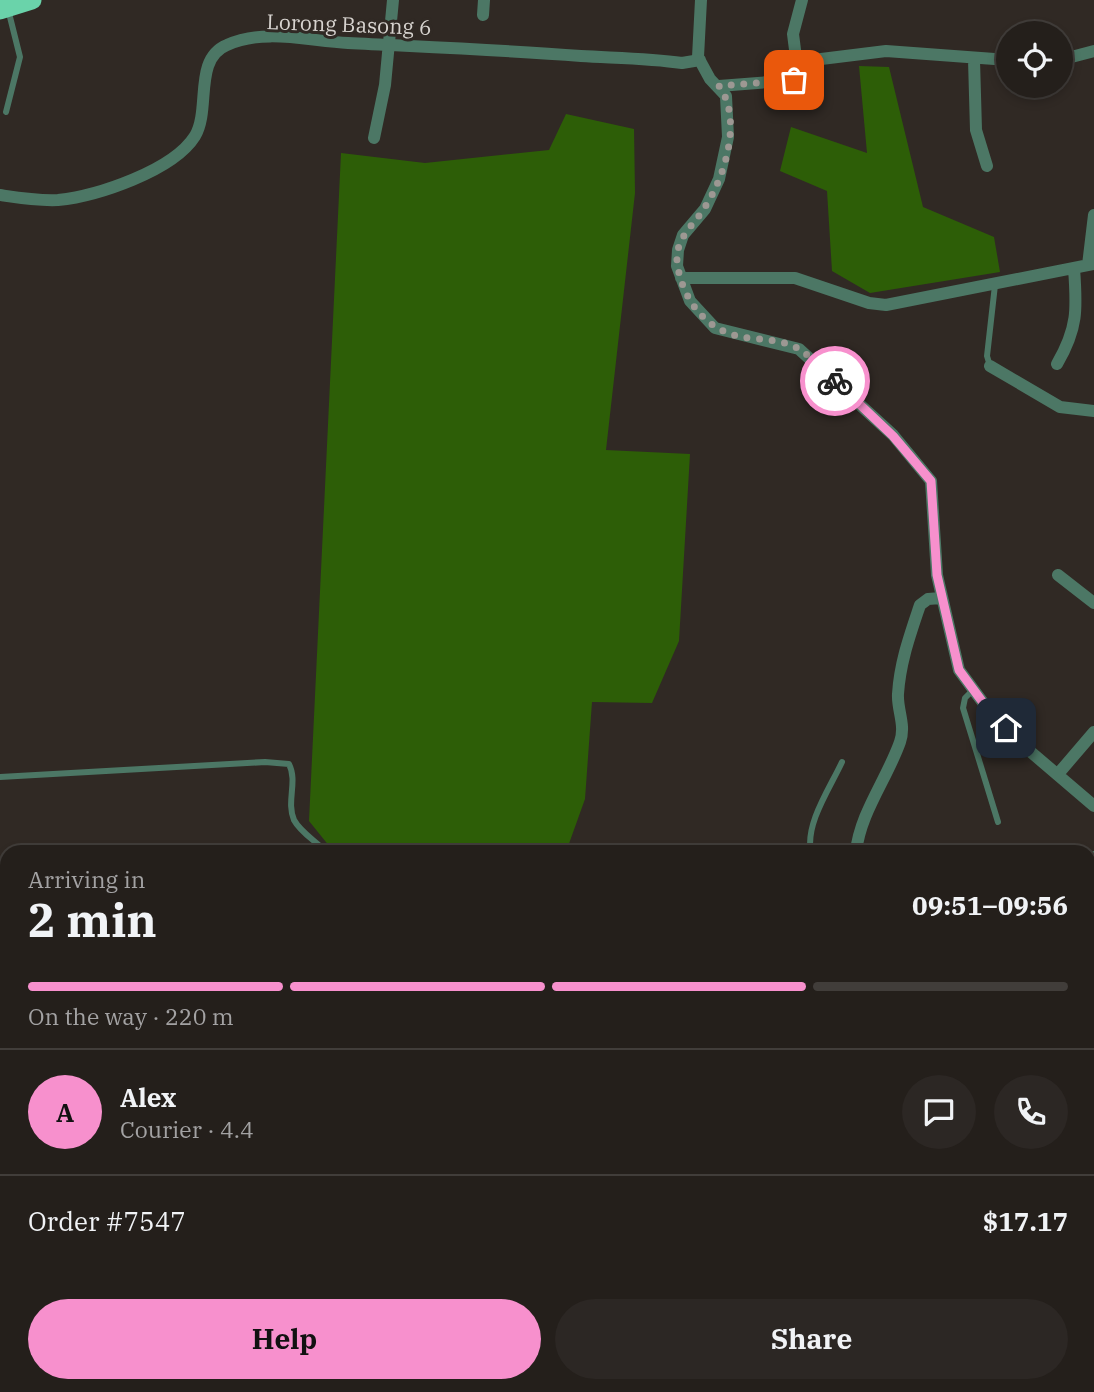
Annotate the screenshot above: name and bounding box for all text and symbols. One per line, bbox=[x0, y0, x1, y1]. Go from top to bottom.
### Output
street label: Lorong Basong 6 bbox=[266, 7, 432, 41]
map controls bbox=[996, 21, 1073, 98]
button: locate bbox=[996, 21, 1073, 98]
pin bbox=[764, 50, 824, 110]
icon: bag bbox=[775, 61, 813, 99]
courier bbox=[800, 346, 870, 416]
icon: bike bbox=[816, 362, 854, 400]
pin bbox=[976, 698, 1036, 758]
icon: home bbox=[987, 709, 1025, 747]
text: Arriving in bbox=[28, 864, 145, 894]
text: 09:51–09:56 bbox=[912, 888, 1068, 922]
text: 2 min bbox=[28, 890, 157, 950]
text: On the way · 220 m bbox=[28, 1001, 234, 1031]
button: chat bbox=[902, 1075, 976, 1149]
button: phone bbox=[994, 1075, 1068, 1149]
text: Alex bbox=[120, 1080, 176, 1114]
text: A bbox=[56, 1095, 74, 1129]
text: Courier · 4.4 bbox=[120, 1114, 254, 1144]
text: Order #7547 bbox=[28, 1204, 186, 1238]
text: $17.17 bbox=[983, 1204, 1068, 1238]
button: Help bbox=[28, 1299, 541, 1379]
button: Share bbox=[555, 1299, 1068, 1379]

